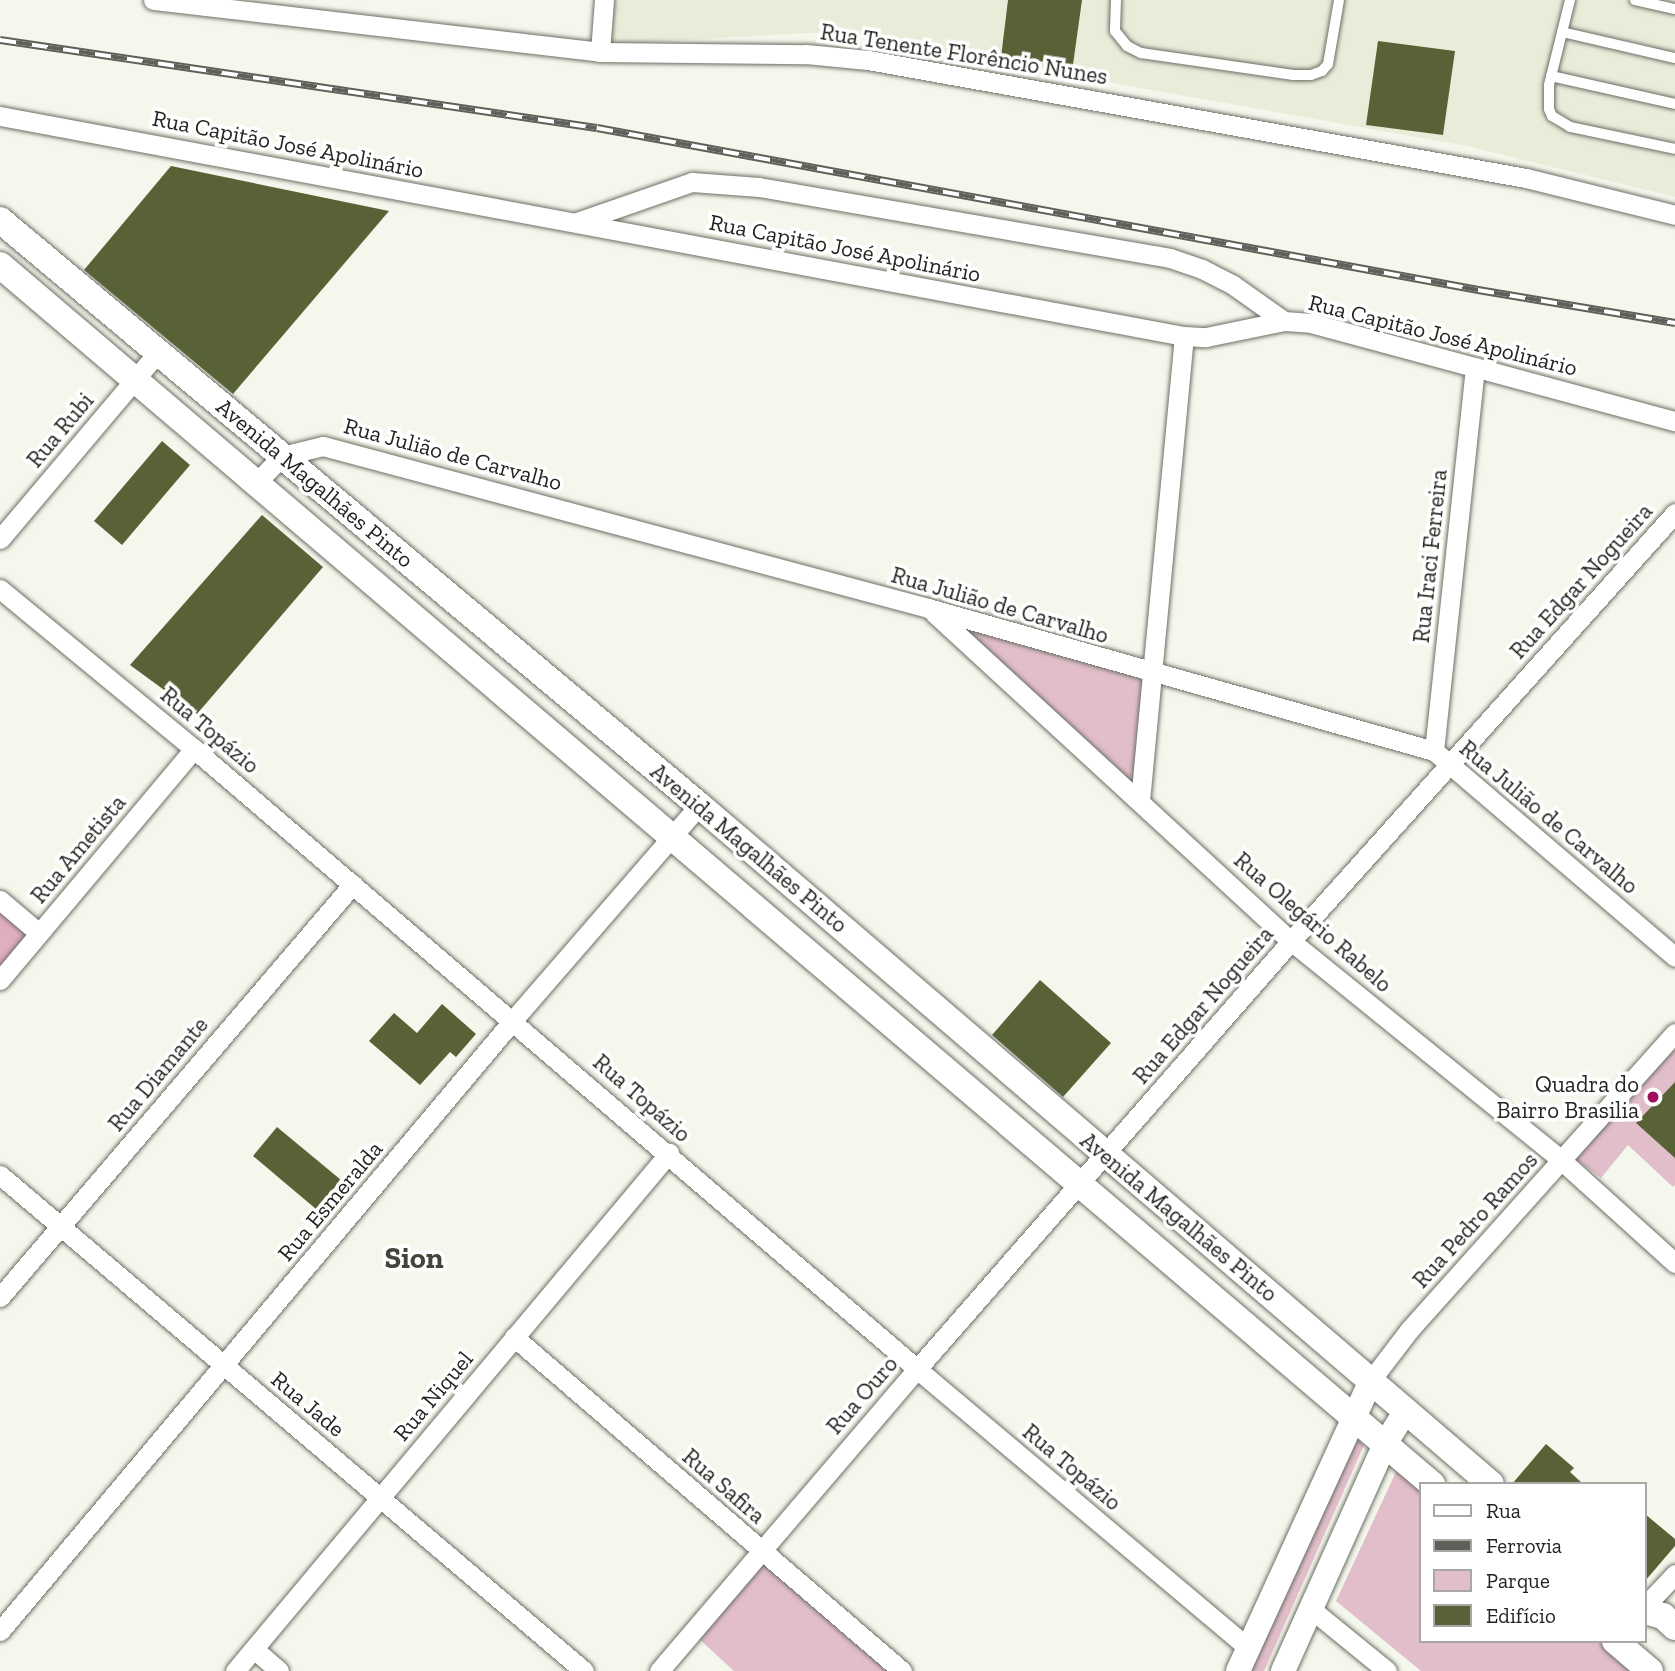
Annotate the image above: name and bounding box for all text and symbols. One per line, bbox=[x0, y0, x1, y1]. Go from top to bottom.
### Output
street label: Rua Tenente Florêncio Nunes bbox=[818, 18, 1110, 90]
street label: Rua Capitão José Apolinário bbox=[149, 104, 427, 184]
street label: Rua Capitão José Apolinário bbox=[706, 208, 984, 288]
street label: Rua Capitão José Apolinário bbox=[1305, 288, 1581, 382]
street label: Rua Rubi bbox=[21, 387, 99, 473]
street label: Avenida Magalhães Pinto bbox=[211, 392, 419, 574]
street label: Rua Julião de Carvalho bbox=[341, 412, 565, 496]
street label: Rua Iraci Ferreira bbox=[1407, 468, 1453, 644]
street label: Rua Edgar Nogueira bbox=[1504, 497, 1658, 665]
street label: Rua Julião de Carvalho bbox=[888, 561, 1112, 649]
street label: Rua Topázio bbox=[155, 681, 265, 779]
street label: Rua Julião de Carvalho bbox=[1454, 734, 1644, 900]
street label: Avenida Magalhães Pinto bbox=[645, 757, 853, 939]
street label: Rua Ametista bbox=[24, 789, 132, 909]
street label: Rua Olegário Rabelo bbox=[1228, 846, 1398, 998]
street label: Rua Edgar Nogueira bbox=[1127, 920, 1279, 1090]
street label: Rua Diamante bbox=[102, 1011, 214, 1137]
street label: Rua Topázio bbox=[587, 1048, 697, 1148]
place label: Quadra do Bairro Brasilia bbox=[1496, 1070, 1639, 1124]
marker: Quadra do Bairro Brasilia bbox=[1645, 1089, 1661, 1105]
street label: Avenida Magalhães Pinto bbox=[1075, 1126, 1283, 1308]
street label: Rua Esmeralda bbox=[272, 1135, 388, 1267]
street label: Rua Pedro Ramos bbox=[1407, 1146, 1543, 1294]
district label: Sion bbox=[384, 1240, 444, 1276]
street label: Rua Niquel bbox=[388, 1346, 478, 1446]
street label: Rua Ouro bbox=[821, 1350, 903, 1440]
street label: Rua Jade bbox=[265, 1365, 351, 1443]
street label: Rua Topázio bbox=[1017, 1418, 1127, 1516]
street label: Rua Safira bbox=[677, 1443, 771, 1529]
legend bbox=[1420, 1482, 1647, 1643]
text: Rua bbox=[1486, 1498, 1521, 1523]
text: Ferrovia bbox=[1486, 1533, 1562, 1558]
text: Parque bbox=[1486, 1568, 1550, 1593]
text: Edifício bbox=[1486, 1603, 1556, 1628]

